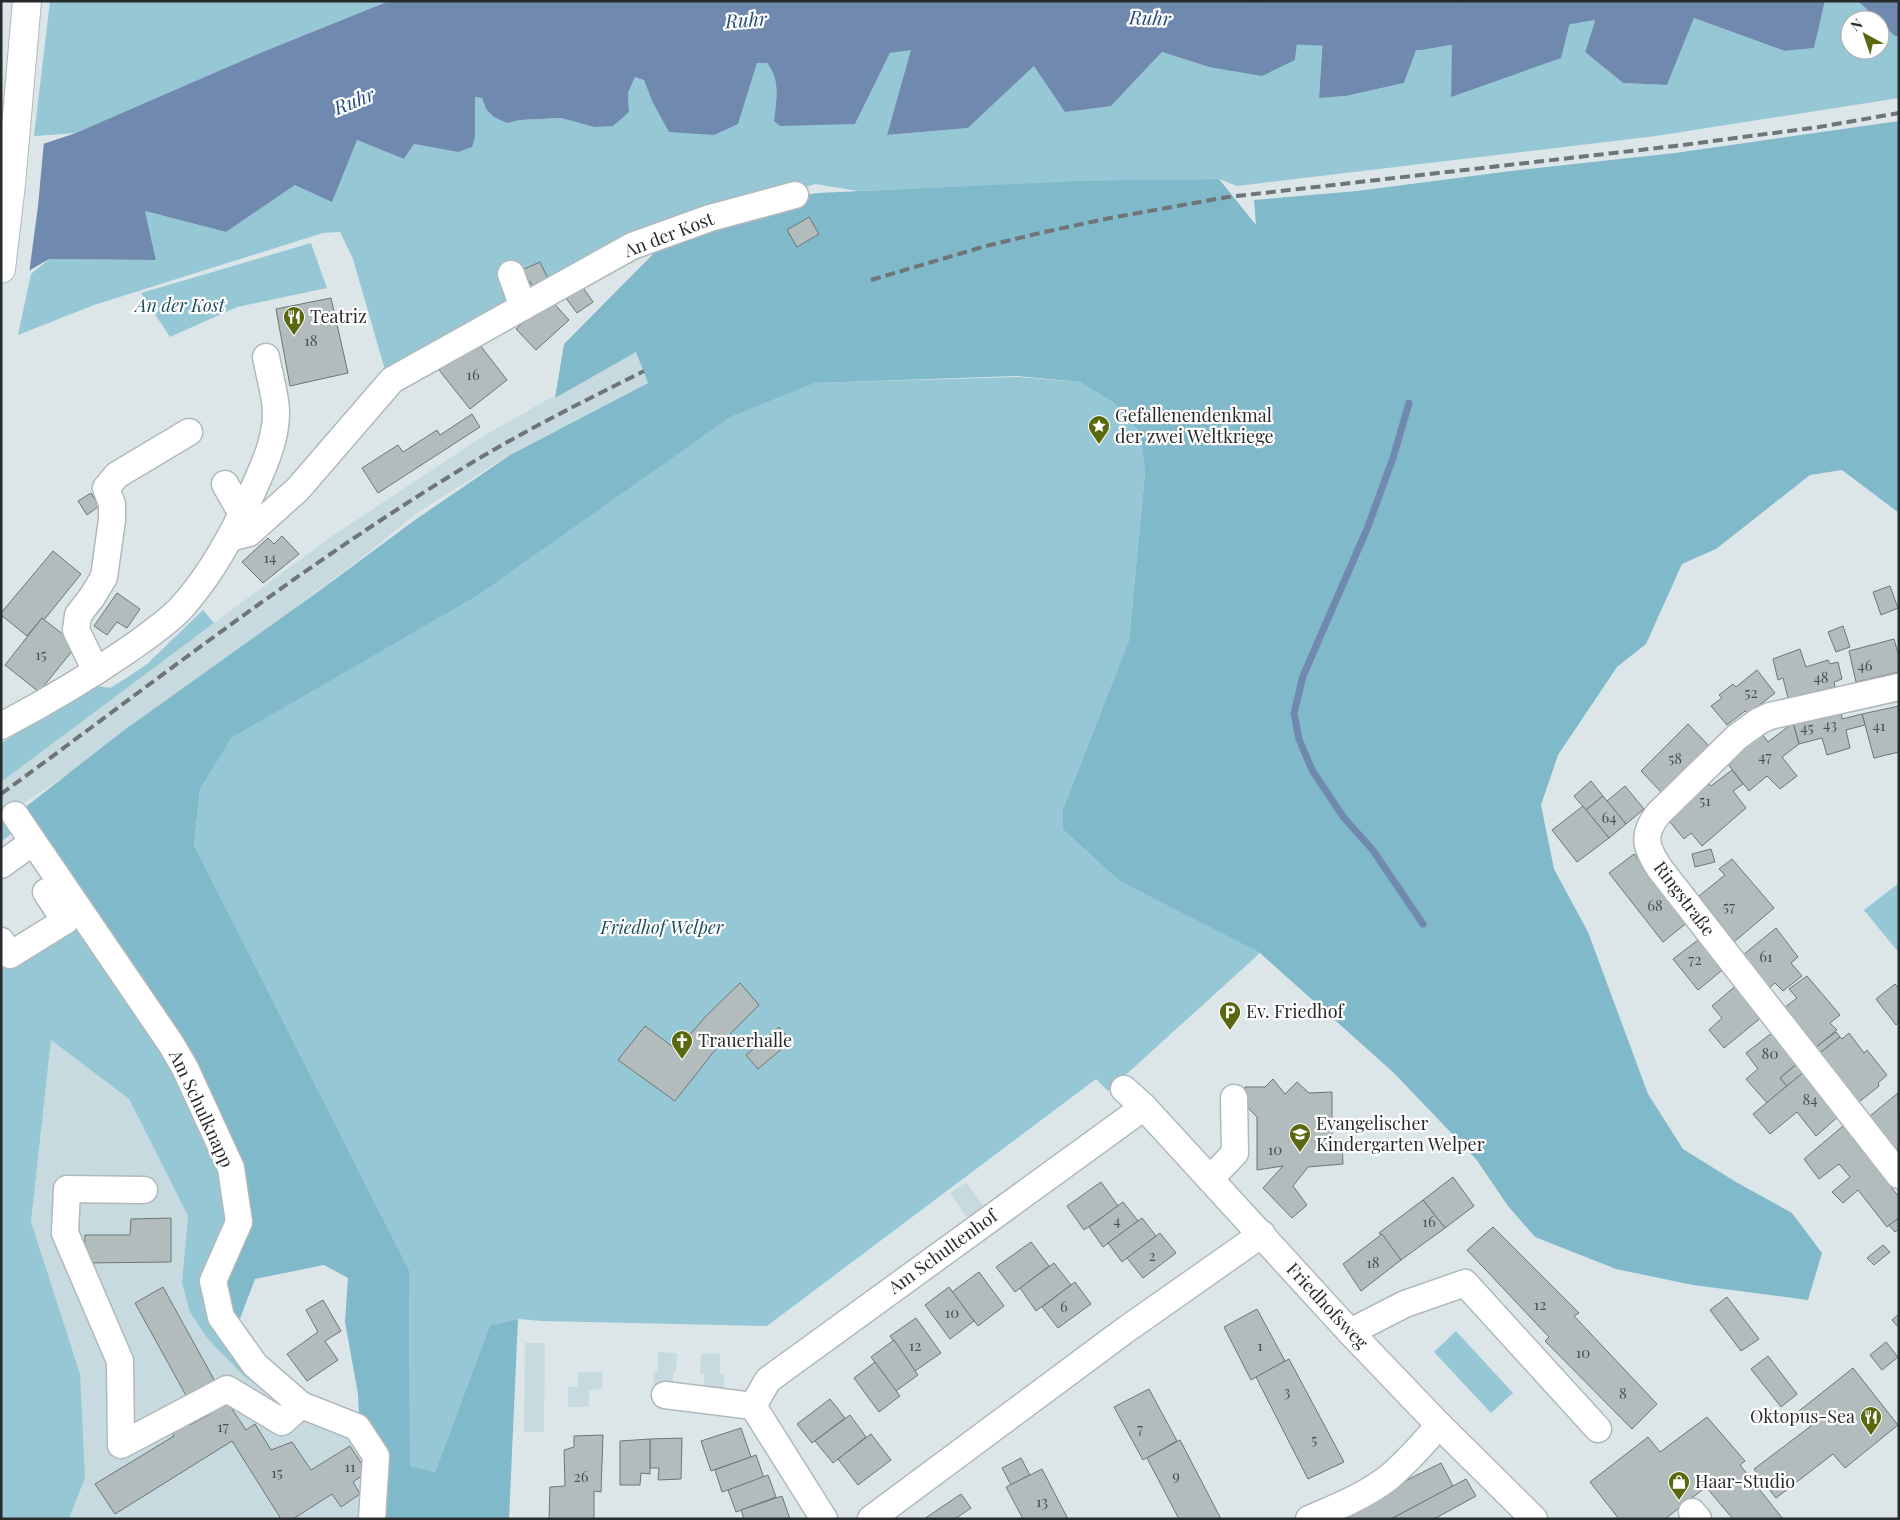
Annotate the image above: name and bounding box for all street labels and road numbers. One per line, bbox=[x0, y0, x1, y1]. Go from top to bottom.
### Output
street label: An der Kost bbox=[619, 206, 718, 263]
street label: Ringstraße bbox=[1649, 856, 1721, 941]
street label: Am Schulknapp bbox=[164, 1045, 240, 1171]
street label: Am Schultenhof bbox=[882, 1202, 1003, 1299]
street label: Friedhofsweg bbox=[1281, 1257, 1374, 1354]

